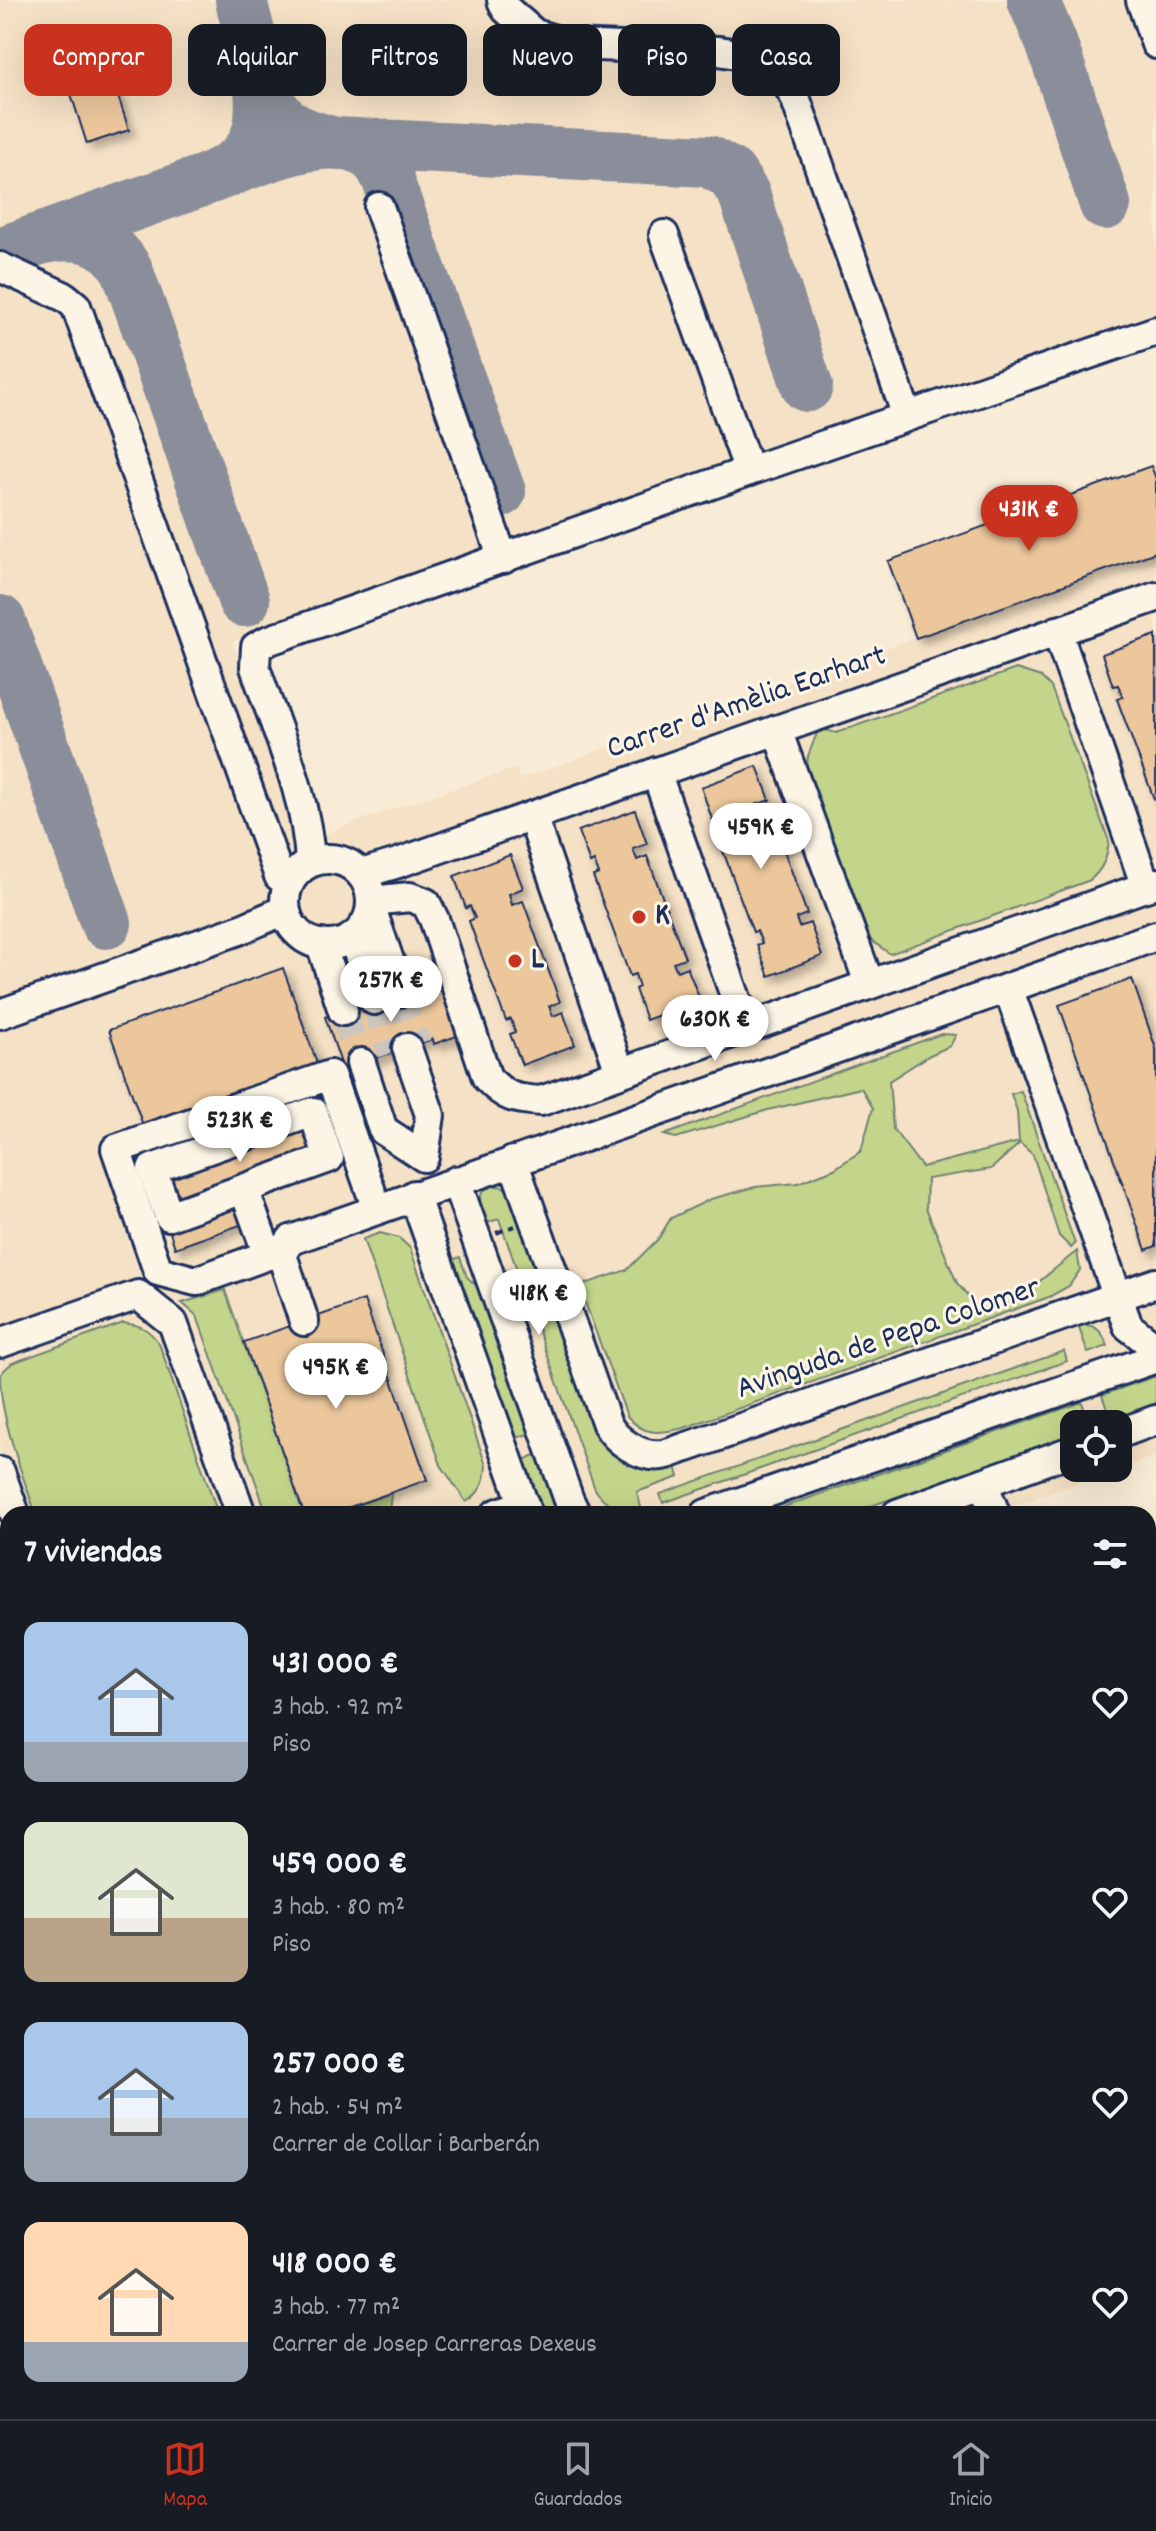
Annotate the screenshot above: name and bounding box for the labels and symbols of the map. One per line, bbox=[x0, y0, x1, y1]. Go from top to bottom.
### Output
pin: 431K € bbox=[964, 485, 1094, 553]
street label: Carrer d'Amèlia Earhart bbox=[601, 635, 893, 773]
pin: 459K € bbox=[696, 803, 826, 871]
place label: K bbox=[655, 894, 670, 940]
marker: K bbox=[630, 908, 648, 926]
place label: L bbox=[531, 938, 545, 984]
marker: L bbox=[506, 952, 524, 970]
pin: 257K € bbox=[326, 956, 456, 1024]
pin: 630K € bbox=[650, 995, 780, 1063]
pin: 523K € bbox=[175, 1096, 305, 1164]
street label: Avinguda de Pepa Colomer bbox=[731, 1266, 1047, 1414]
pin: 418K € bbox=[474, 1269, 604, 1337]
pin: 495K € bbox=[271, 1343, 401, 1411]

